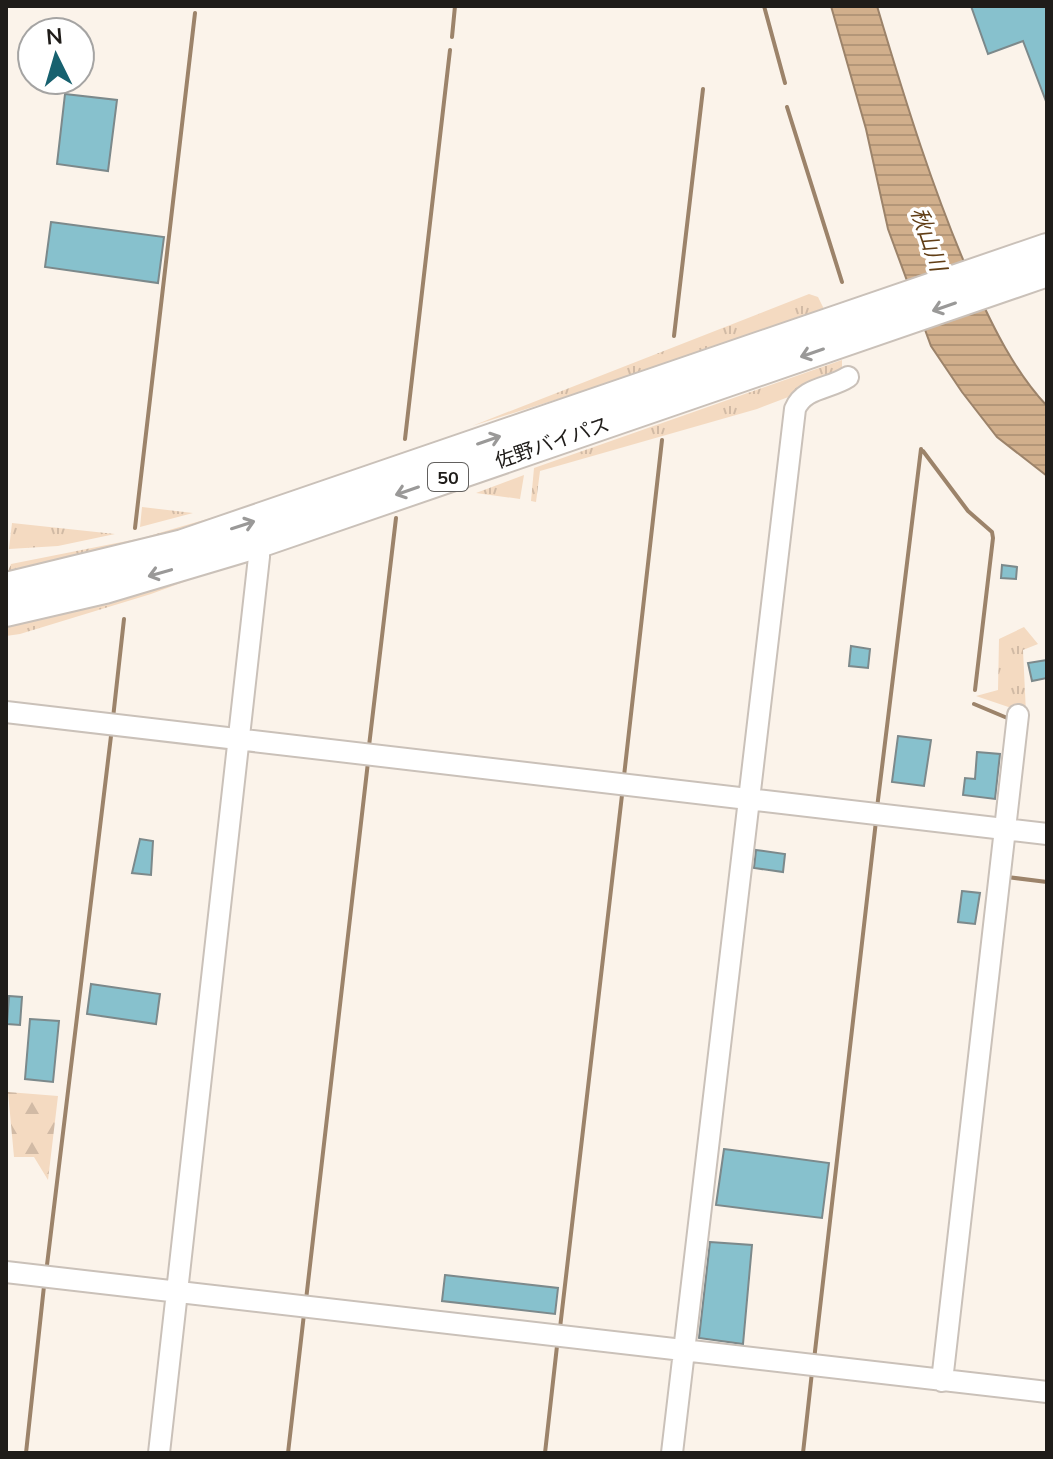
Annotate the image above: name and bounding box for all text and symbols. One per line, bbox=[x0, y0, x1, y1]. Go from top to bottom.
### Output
north arrow bbox=[16, 16, 96, 96]
text: N bbox=[45, 21, 64, 51]
water label: 秋山川 bbox=[905, 203, 954, 277]
one-way arrow bbox=[932, 301, 957, 315]
one-way arrow bbox=[800, 346, 825, 361]
street label: 佐野バイパス bbox=[491, 411, 613, 473]
one-way arrow bbox=[476, 431, 501, 446]
road number: 50 bbox=[428, 463, 468, 491]
one-way arrow bbox=[395, 485, 420, 500]
one-way arrow bbox=[231, 516, 256, 531]
one-way arrow bbox=[148, 566, 174, 581]

